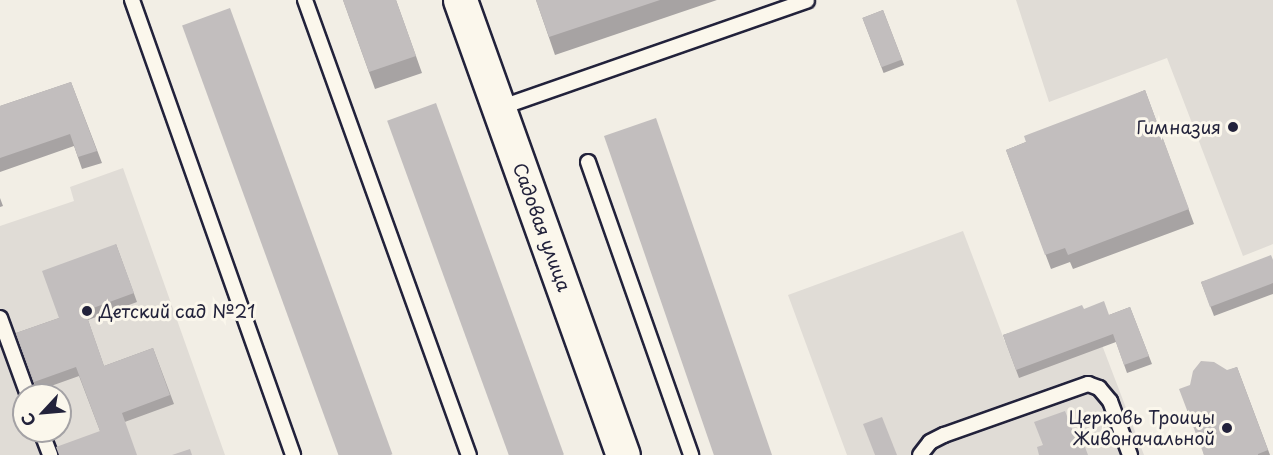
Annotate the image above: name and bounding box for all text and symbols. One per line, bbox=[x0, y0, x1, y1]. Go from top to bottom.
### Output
place label: Гимназия bbox=[1136, 116, 1221, 138]
marker: Гимназия bbox=[1226, 120, 1240, 134]
street label: Садовая улица bbox=[509, 159, 575, 295]
place label: Детский сад №21 bbox=[99, 300, 257, 322]
marker: Детский сад №21 bbox=[80, 304, 94, 318]
north arrow bbox=[12, 383, 72, 443]
place label: Церковь Троицы Живоначальной bbox=[1069, 407, 1215, 450]
text: С bbox=[14, 409, 41, 431]
marker: Церковь Троицы Живоначальной bbox=[1220, 421, 1234, 435]

